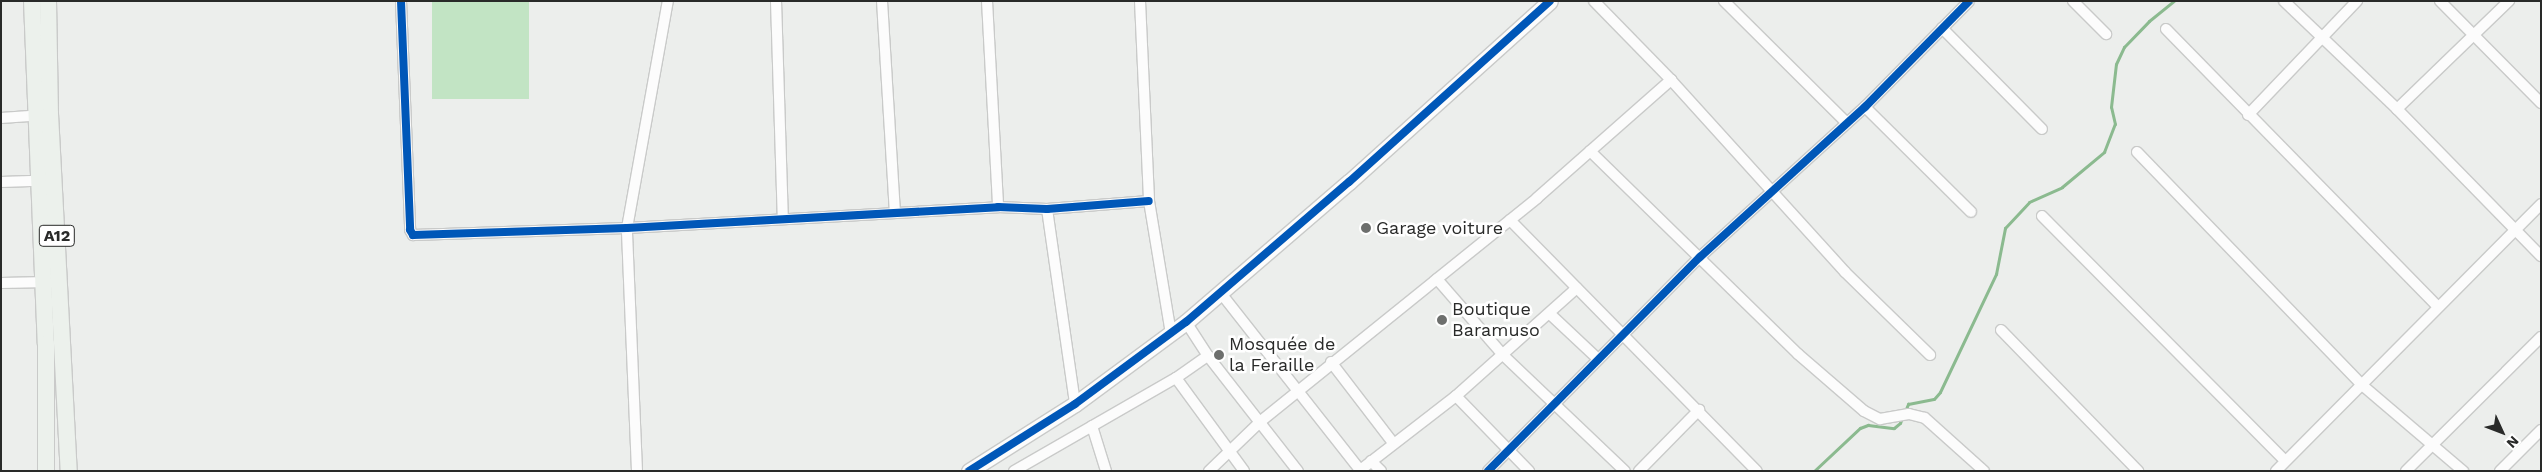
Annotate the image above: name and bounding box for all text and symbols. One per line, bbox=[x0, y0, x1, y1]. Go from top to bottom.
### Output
place label: Garage voiture bbox=[1376, 217, 1504, 239]
road number: A12 bbox=[38, 222, 76, 250]
marker: Garage voiture bbox=[1360, 222, 1372, 234]
place label: Boutique Baramuso bbox=[1452, 299, 1540, 342]
marker: Boutique Baramuso bbox=[1436, 314, 1448, 326]
place label: Mosquée de la Feraille bbox=[1229, 334, 1335, 376]
marker: Mosquée de la Feraille bbox=[1213, 349, 1225, 361]
north arrow bbox=[2477, 407, 2527, 457]
text: N bbox=[2504, 433, 2522, 451]

